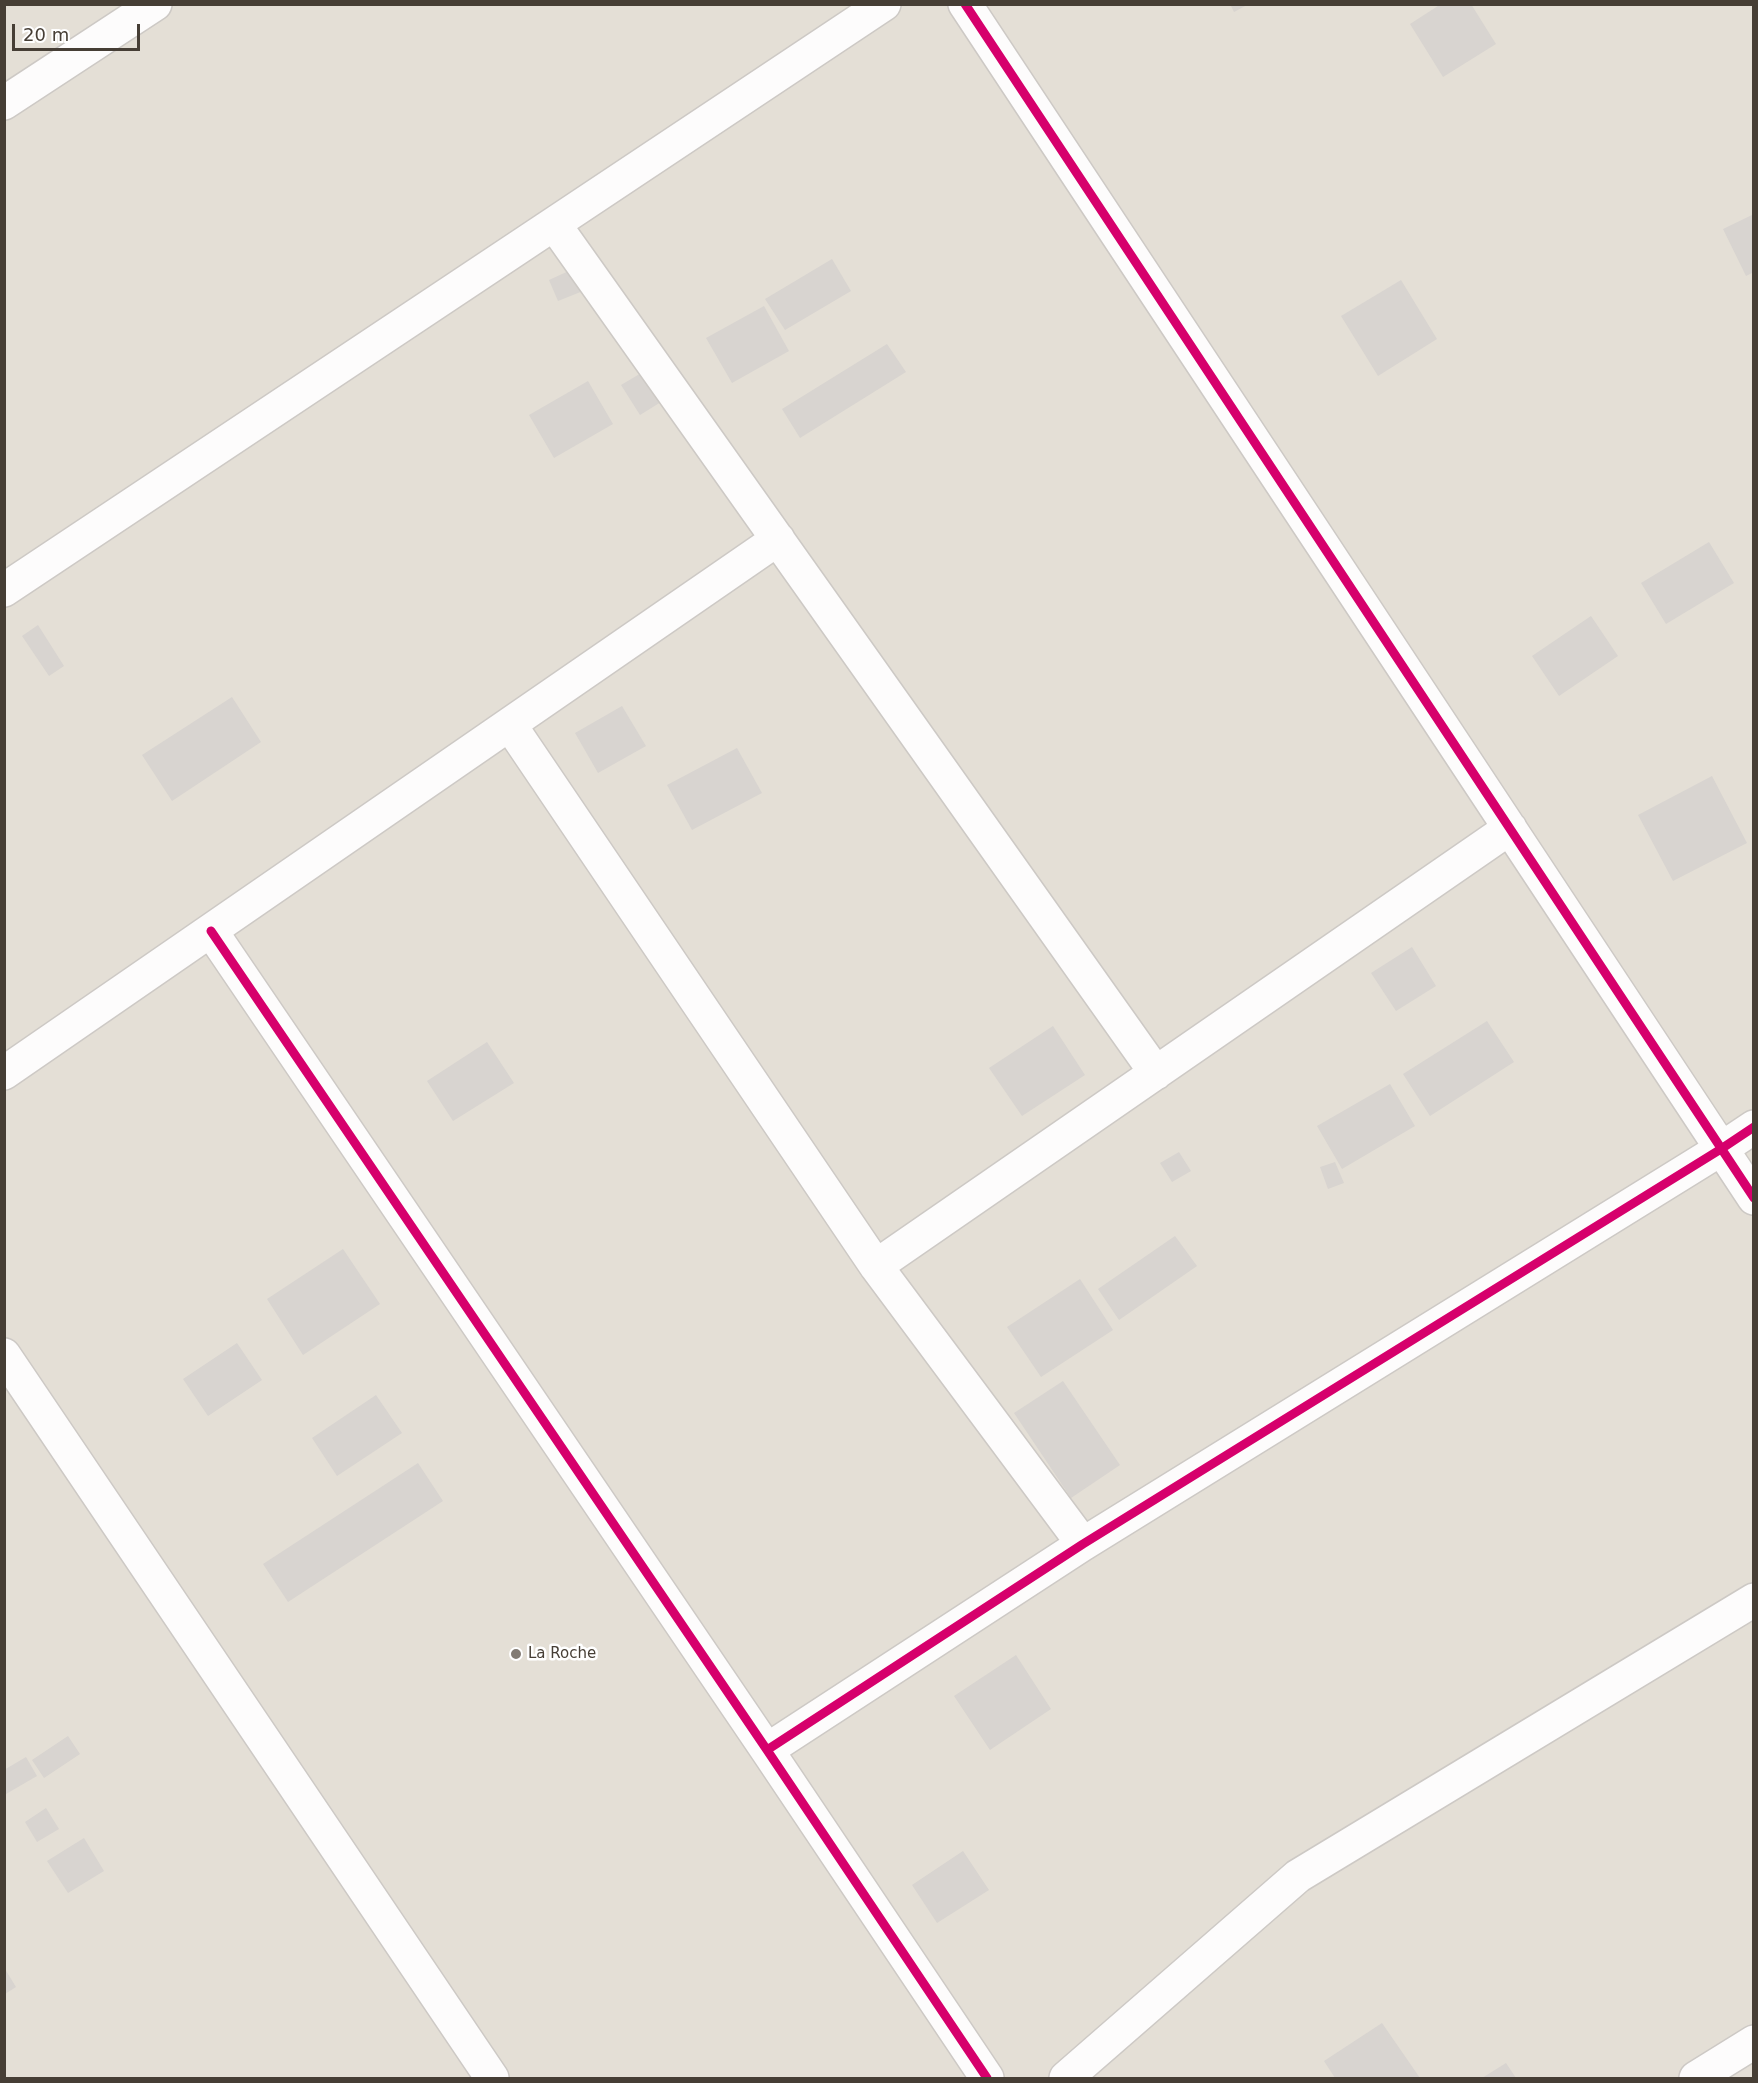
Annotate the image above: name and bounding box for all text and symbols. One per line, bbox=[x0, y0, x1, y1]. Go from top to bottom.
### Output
scale bar bbox=[15, 12, 142, 50]
text: 20 m bbox=[23, 24, 69, 45]
place label: La Roche bbox=[528, 1645, 596, 1663]
marker: La Roche bbox=[509, 1647, 523, 1661]

